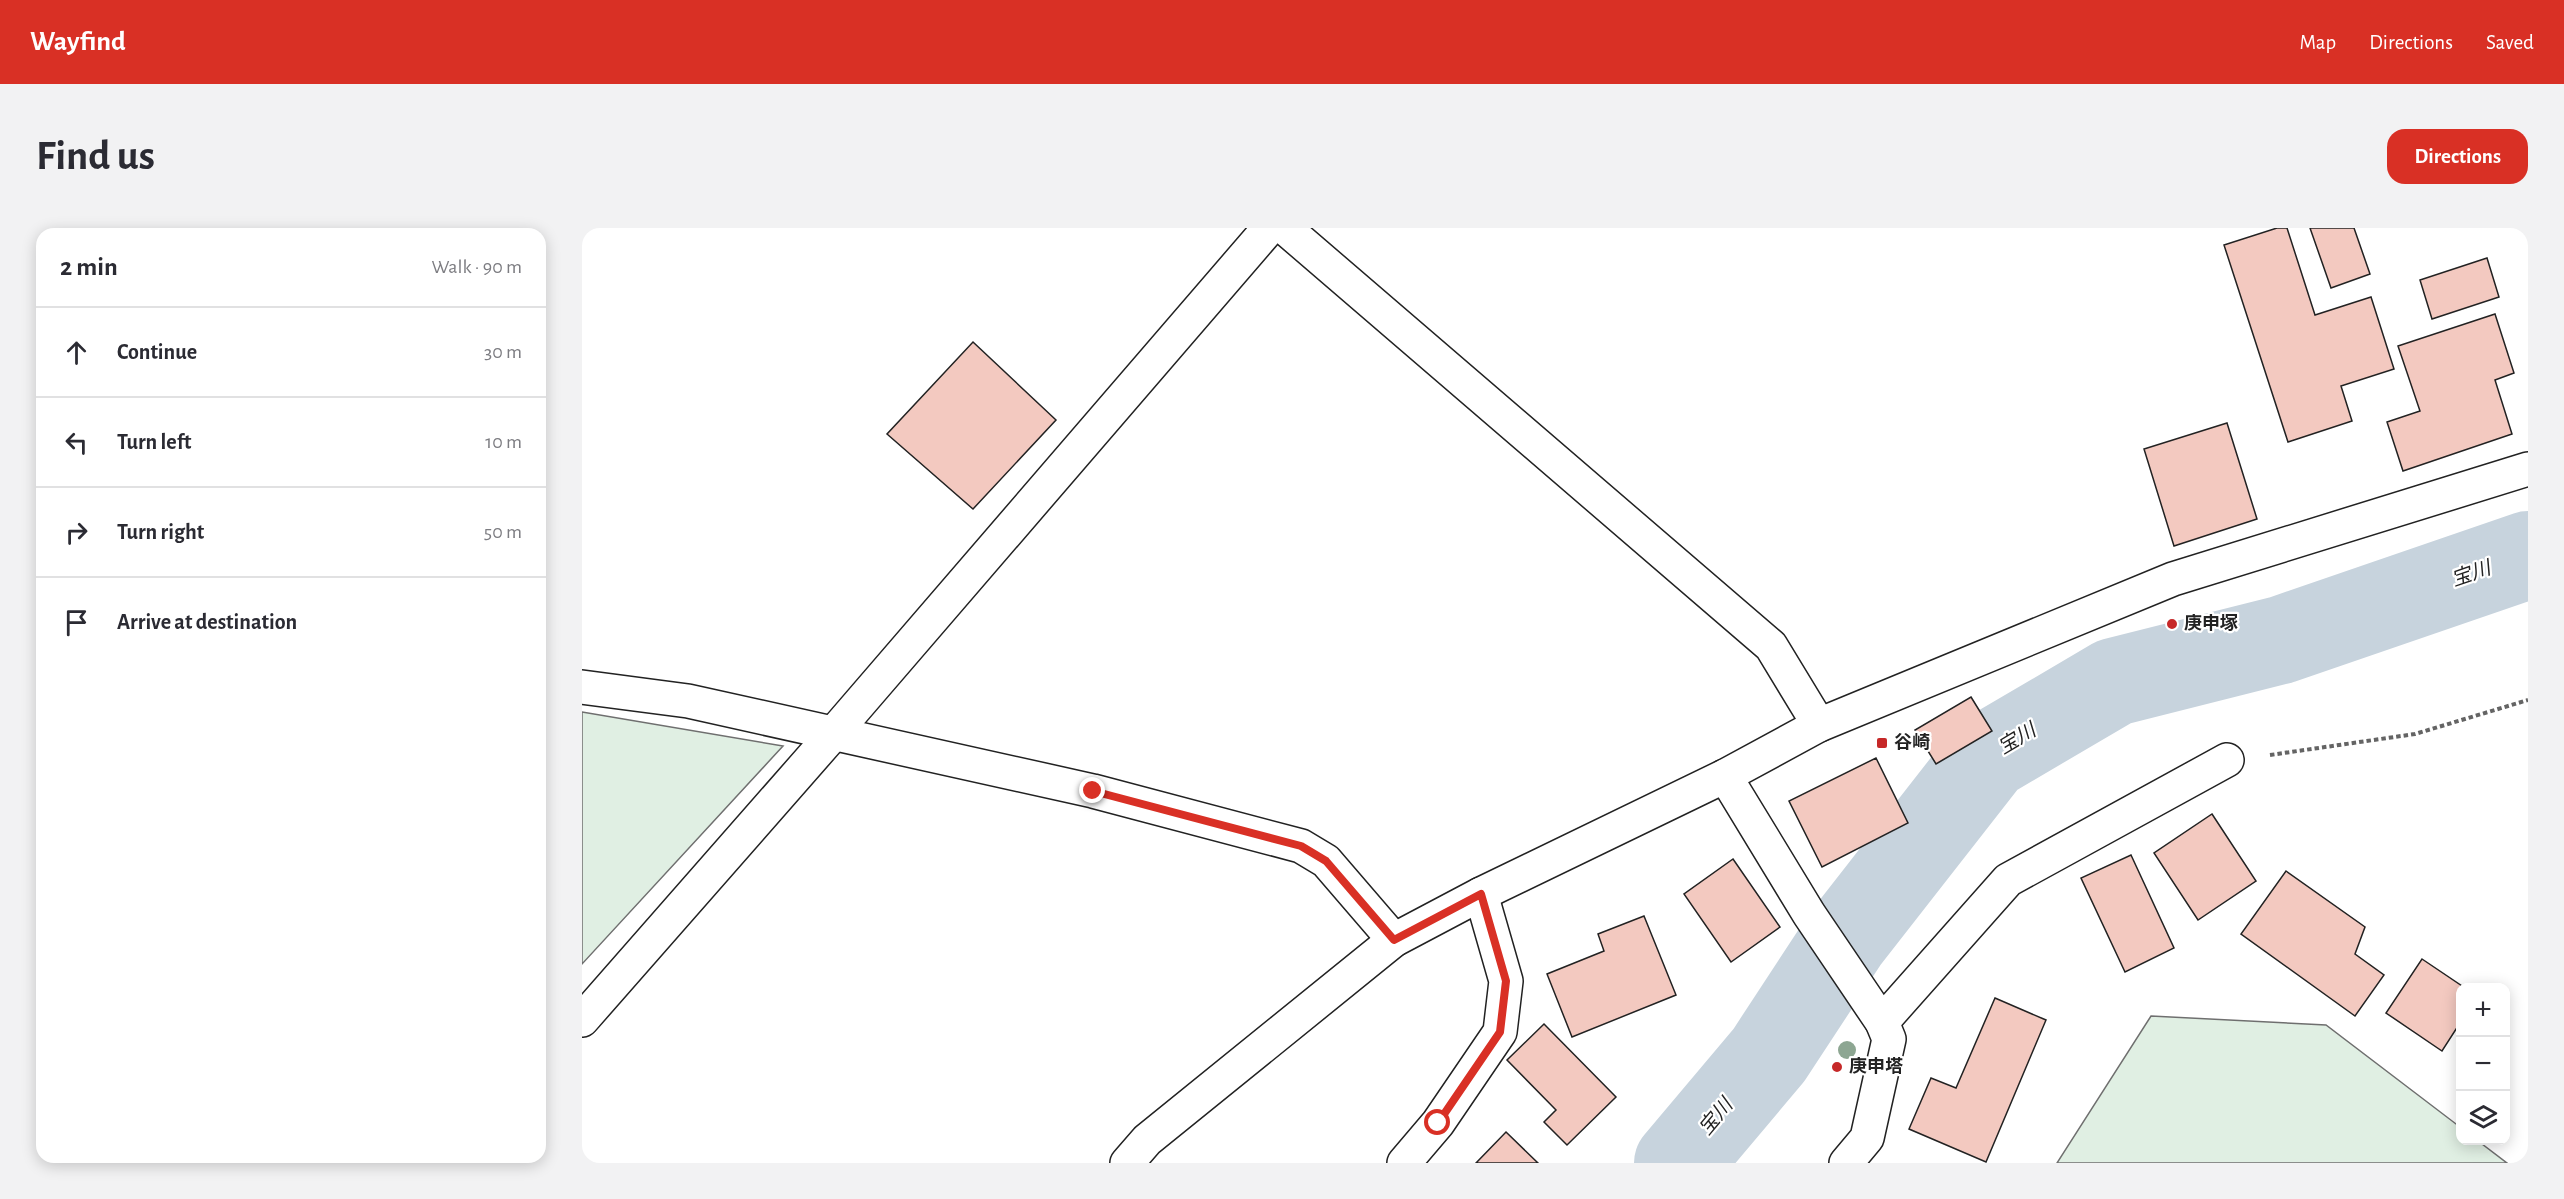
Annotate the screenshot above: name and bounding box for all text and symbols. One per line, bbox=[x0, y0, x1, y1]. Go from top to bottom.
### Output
text: Wayfind bbox=[30, 28, 126, 56]
text: Map bbox=[2300, 32, 2336, 53]
text: Directions bbox=[2369, 32, 2453, 53]
text: Saved bbox=[2486, 32, 2534, 53]
button: Directions bbox=[2387, 129, 2528, 184]
text: Find us bbox=[36, 135, 155, 177]
text: 2 min bbox=[60, 254, 118, 280]
text: Walk · 90 m bbox=[431, 257, 522, 277]
icon: ahead bbox=[60, 336, 93, 369]
text: Continue bbox=[117, 341, 197, 363]
text: 30 m bbox=[484, 342, 522, 362]
icon: left bbox=[60, 426, 93, 459]
text: Turn left bbox=[117, 431, 191, 453]
text: 10 m bbox=[485, 432, 522, 452]
icon: right bbox=[60, 516, 93, 549]
text: Turn right bbox=[117, 521, 204, 543]
text: 50 m bbox=[484, 522, 522, 542]
water label: 宝川 bbox=[2449, 556, 2495, 590]
icon: arrive bbox=[60, 606, 93, 639]
text: Arrive at destination bbox=[117, 611, 297, 633]
place label: 庚申塚 bbox=[2184, 614, 2238, 633]
marker: 庚申塚 bbox=[2165, 617, 2179, 631]
water label: 宝川 bbox=[1994, 718, 2041, 758]
place label: 谷崎 bbox=[1894, 732, 1930, 752]
marker: 谷崎 bbox=[1875, 736, 1889, 750]
route end bbox=[1079, 777, 1105, 803]
map controls bbox=[2456, 983, 2510, 1145]
button: + bbox=[2456, 983, 2510, 1037]
button: − bbox=[2456, 1037, 2510, 1091]
place label: 庚申塔 bbox=[1849, 1057, 1903, 1076]
marker: 庚申塔 bbox=[1830, 1060, 1844, 1074]
button: layers bbox=[2456, 1091, 2510, 1145]
water label: 宝川 bbox=[1695, 1093, 1738, 1139]
route start bbox=[1424, 1109, 1450, 1135]

